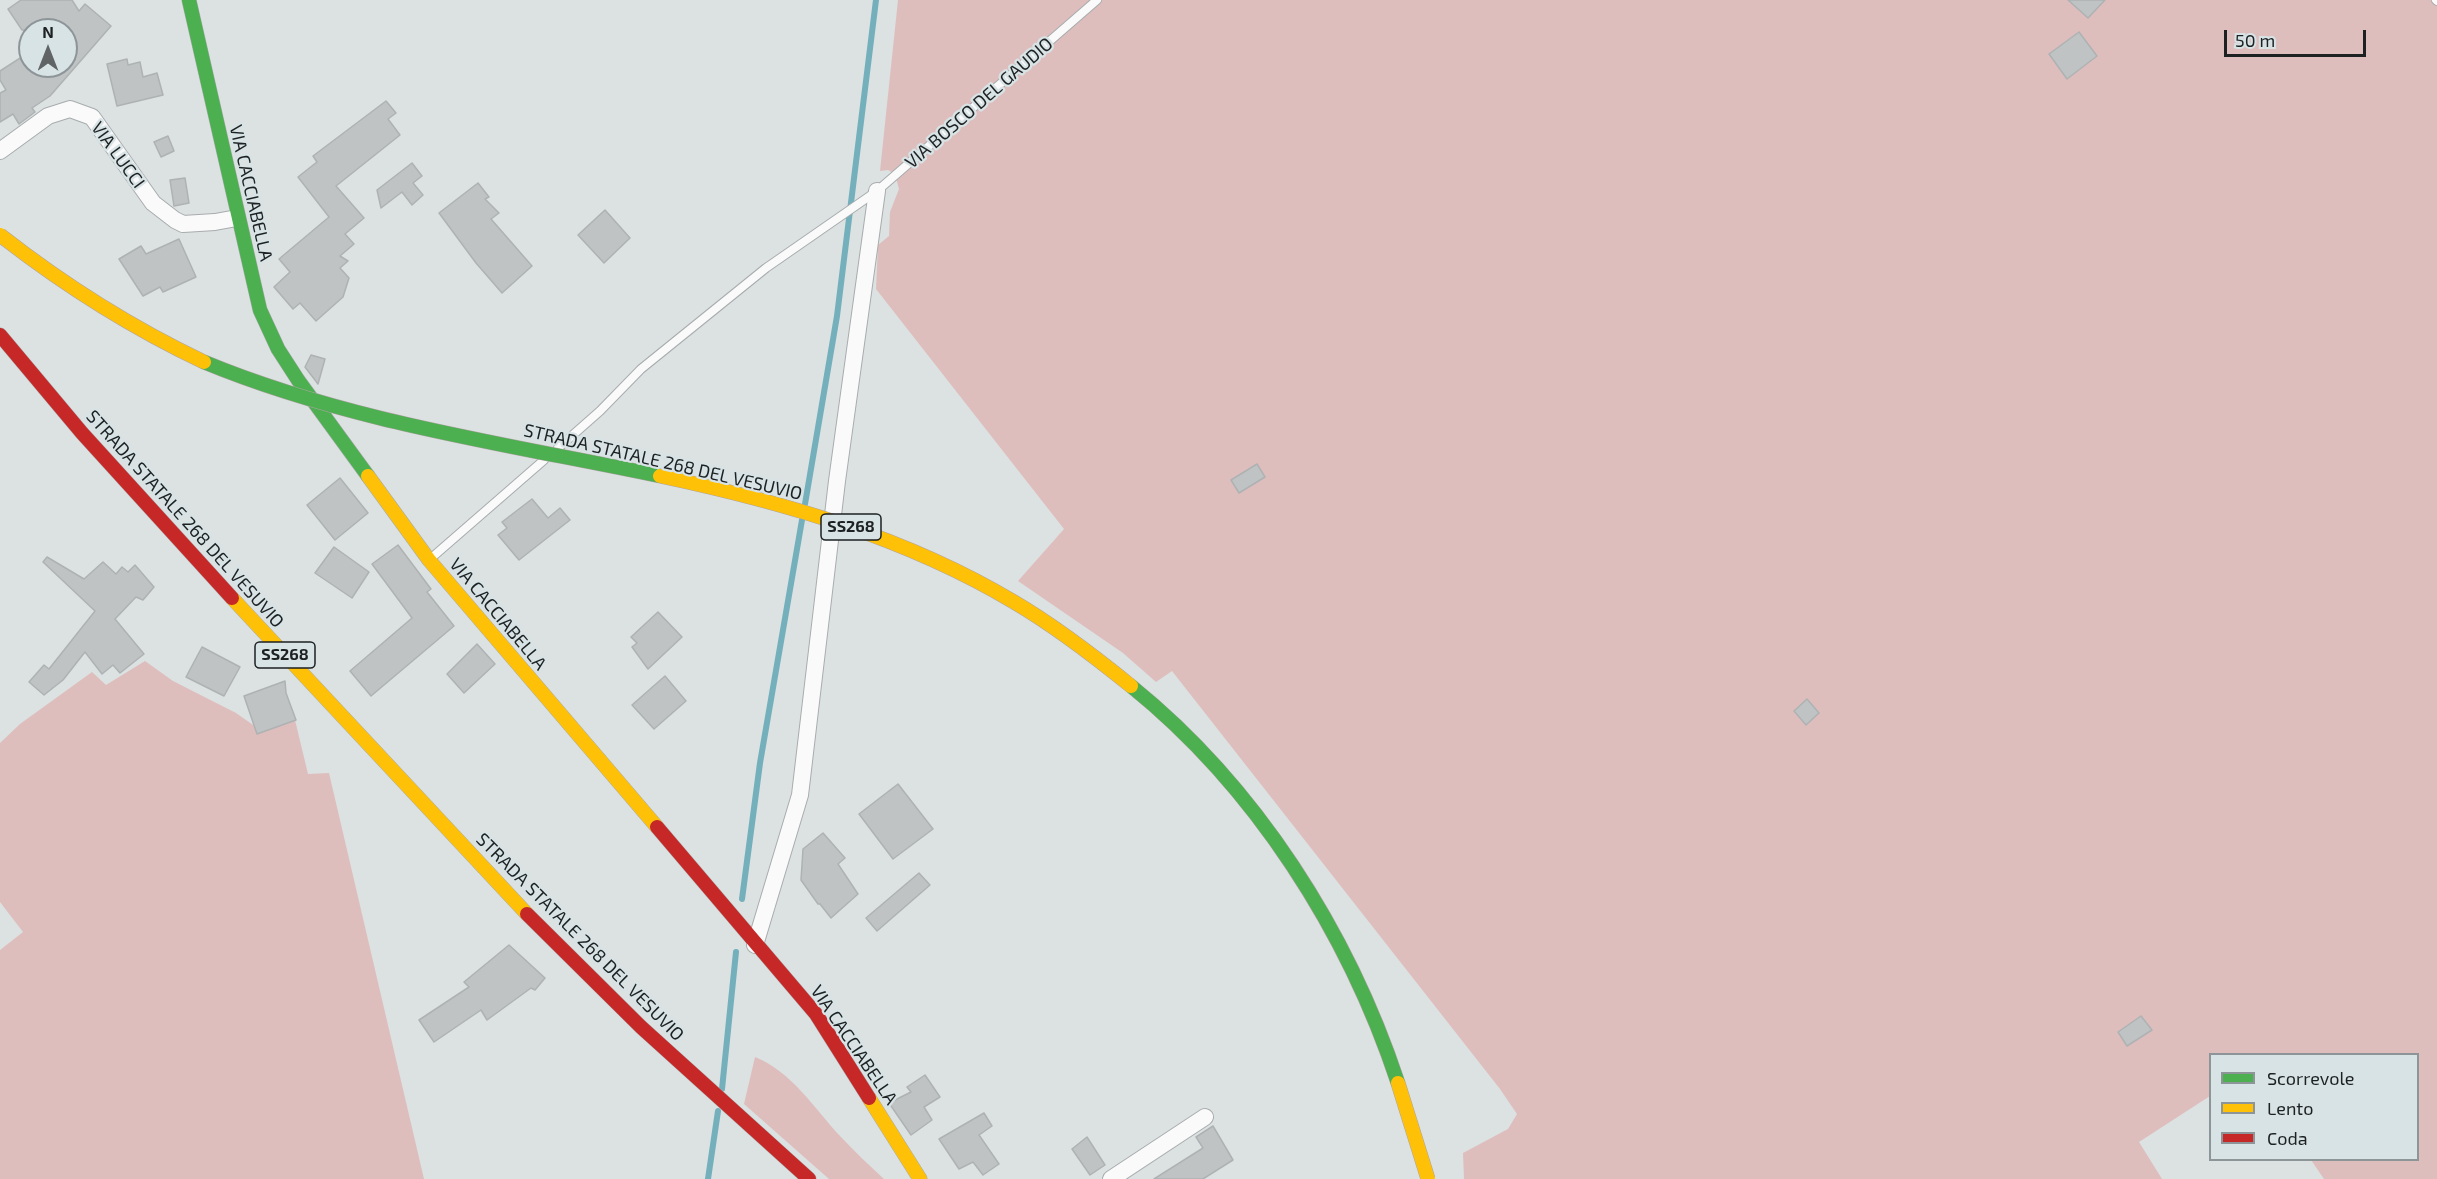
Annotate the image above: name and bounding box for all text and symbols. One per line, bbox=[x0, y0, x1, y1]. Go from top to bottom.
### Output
north arrow bbox=[18, 18, 78, 78]
scale bar bbox=[2227, 18, 2370, 56]
text: N bbox=[42, 22, 54, 41]
text: 50 m bbox=[2235, 29, 2275, 51]
street label: VIA BOSCO DEL GAUDIO bbox=[901, 33, 1057, 173]
street label: VIA LUCCI bbox=[87, 118, 149, 192]
street label: VIA CACCIABELLA bbox=[225, 123, 277, 263]
street label: STRADA STATALE 268 DEL VESUVIO bbox=[82, 406, 288, 632]
street label: STRADA STATALE 268 DEL VESUVIO bbox=[522, 419, 804, 505]
road number: SS268 bbox=[821, 514, 881, 540]
street label: VIA CACCIABELLA bbox=[445, 554, 551, 674]
road number: SS268 bbox=[255, 642, 315, 668]
street label: STRADA STATALE 268 DEL VESUVIO bbox=[472, 829, 688, 1045]
street label: VIA CACCIABELLA bbox=[806, 981, 902, 1109]
legend bbox=[2209, 1053, 2419, 1161]
text: Scorrevole bbox=[2267, 1067, 2354, 1089]
text: Lento bbox=[2267, 1097, 2313, 1119]
text: Coda bbox=[2267, 1127, 2308, 1149]

